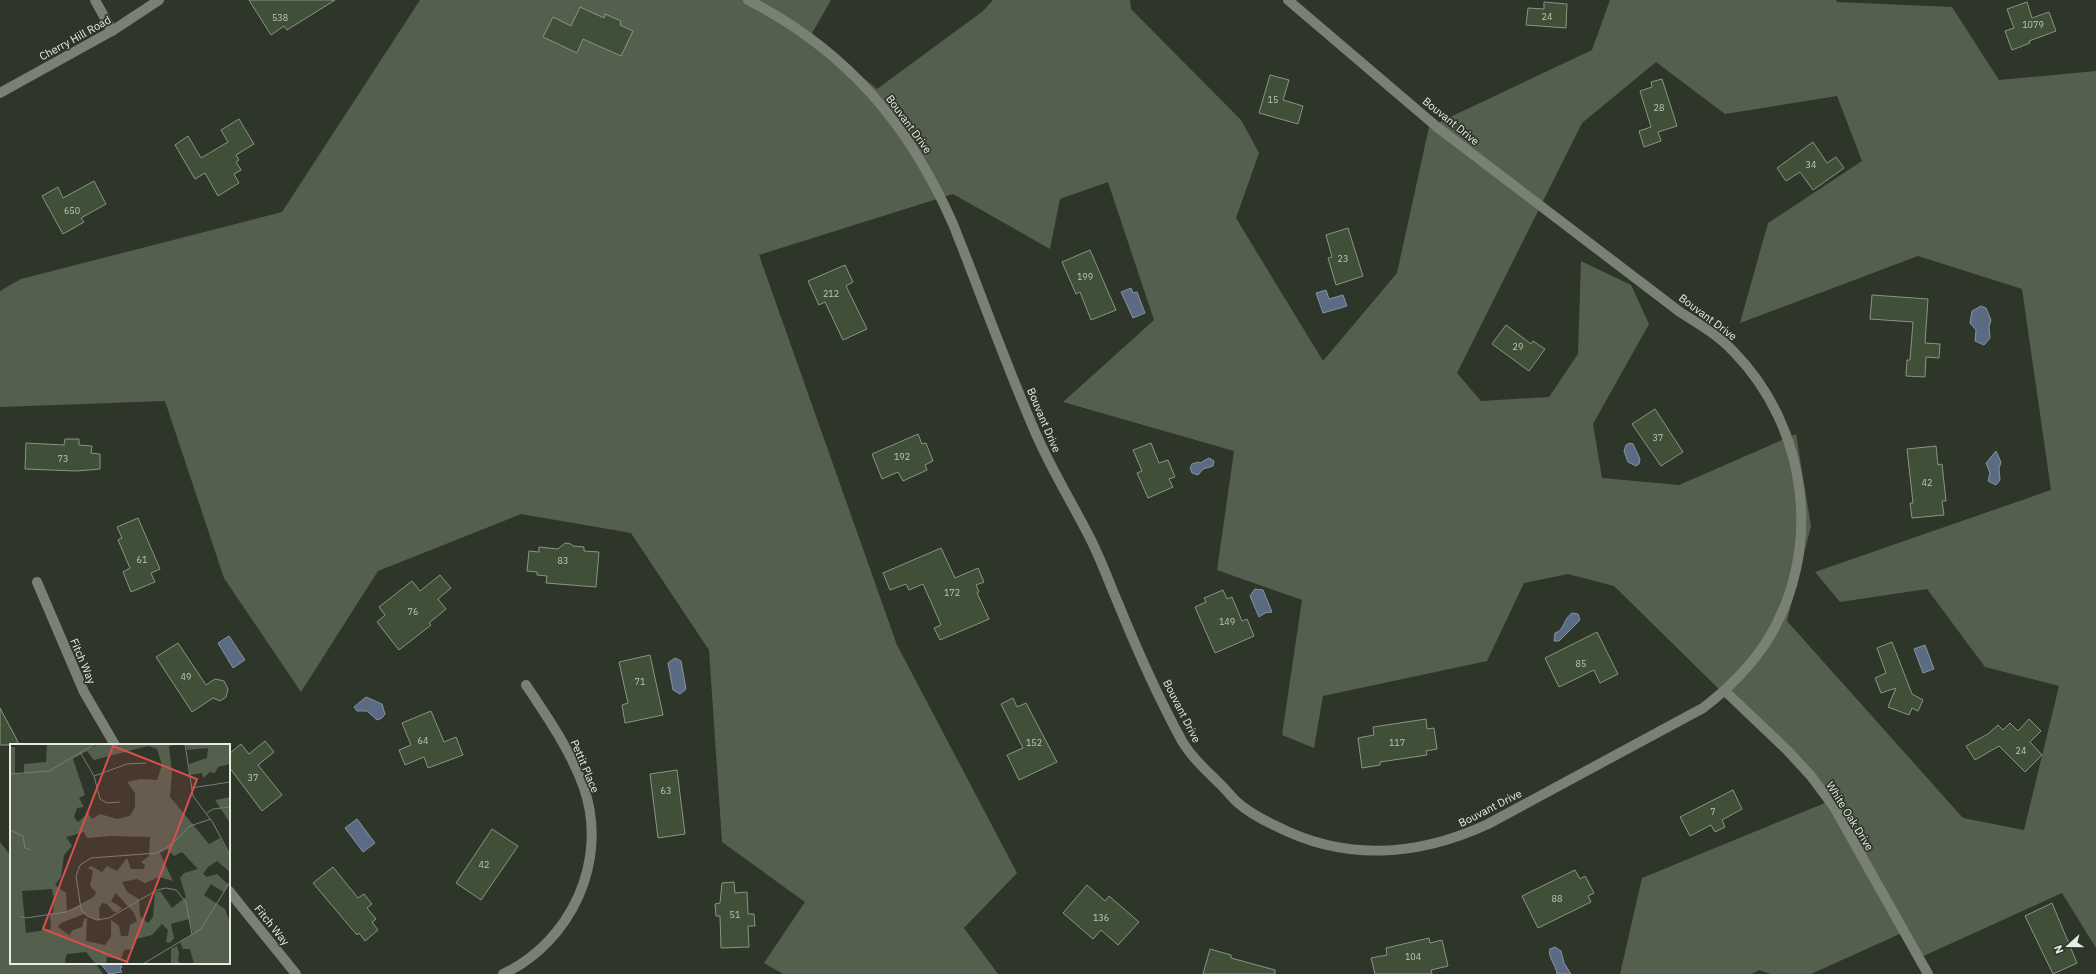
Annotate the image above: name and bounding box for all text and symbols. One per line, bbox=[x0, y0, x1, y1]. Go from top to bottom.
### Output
house number: 24 bbox=[1542, 11, 1552, 22]
house number: 538 bbox=[272, 12, 288, 23]
street label: Cherry Hill Road bbox=[37, 13, 113, 63]
house number: 1079 bbox=[2022, 19, 2044, 30]
street label: Bouvant Drive bbox=[883, 92, 935, 156]
house number: 15 bbox=[1268, 94, 1278, 105]
street label: Bouvant Drive bbox=[1420, 94, 1482, 148]
house number: 28 bbox=[1654, 102, 1664, 113]
house number: 34 bbox=[1806, 159, 1816, 170]
house number: 650 bbox=[64, 205, 80, 216]
house number: 23 bbox=[1338, 253, 1348, 264]
house number: 199 bbox=[1077, 271, 1093, 282]
house number: 212 bbox=[823, 288, 839, 299]
street label: Bouvant Drive bbox=[1676, 291, 1740, 343]
house number: 29 bbox=[1513, 341, 1523, 352]
street label: Bouvant Drive bbox=[1024, 386, 1064, 454]
house number: 37 bbox=[1653, 432, 1663, 443]
house number: 192 bbox=[894, 451, 910, 462]
house number: 73 bbox=[58, 453, 68, 464]
house number: 42 bbox=[1922, 477, 1932, 488]
house number: 61 bbox=[137, 554, 147, 565]
house number: 83 bbox=[558, 555, 568, 566]
house number: 172 bbox=[944, 587, 960, 598]
house number: 76 bbox=[408, 606, 418, 617]
house number: 149 bbox=[1219, 616, 1235, 627]
street label: Fitch Way bbox=[67, 636, 99, 686]
house number: 85 bbox=[1576, 658, 1586, 669]
house number: 49 bbox=[181, 671, 191, 682]
house number: 71 bbox=[635, 676, 645, 687]
street label: Bouvant Drive bbox=[1160, 677, 1204, 745]
house number: 64 bbox=[418, 735, 428, 746]
street label: Pettit Place bbox=[568, 737, 602, 795]
house number: 152 bbox=[1026, 737, 1042, 748]
house number: 117 bbox=[1389, 737, 1405, 748]
inset map bbox=[10, 744, 230, 964]
house number: 24 bbox=[2016, 745, 2026, 756]
house number: 37 bbox=[248, 772, 258, 783]
street label: White Oak Drive bbox=[1823, 779, 1877, 853]
house number: 63 bbox=[661, 785, 671, 796]
street label: Bouvant Drive bbox=[1456, 786, 1524, 830]
house number: 7 bbox=[1710, 806, 1716, 817]
house number: 42 bbox=[479, 859, 489, 870]
house number: 88 bbox=[1552, 893, 1562, 904]
street label: Fitch Way bbox=[251, 902, 293, 948]
house number: 51 bbox=[730, 909, 740, 920]
house number: 136 bbox=[1093, 912, 1109, 923]
north arrow bbox=[2048, 926, 2088, 966]
text: N bbox=[2051, 943, 2067, 956]
house number: 104 bbox=[1405, 951, 1421, 962]

